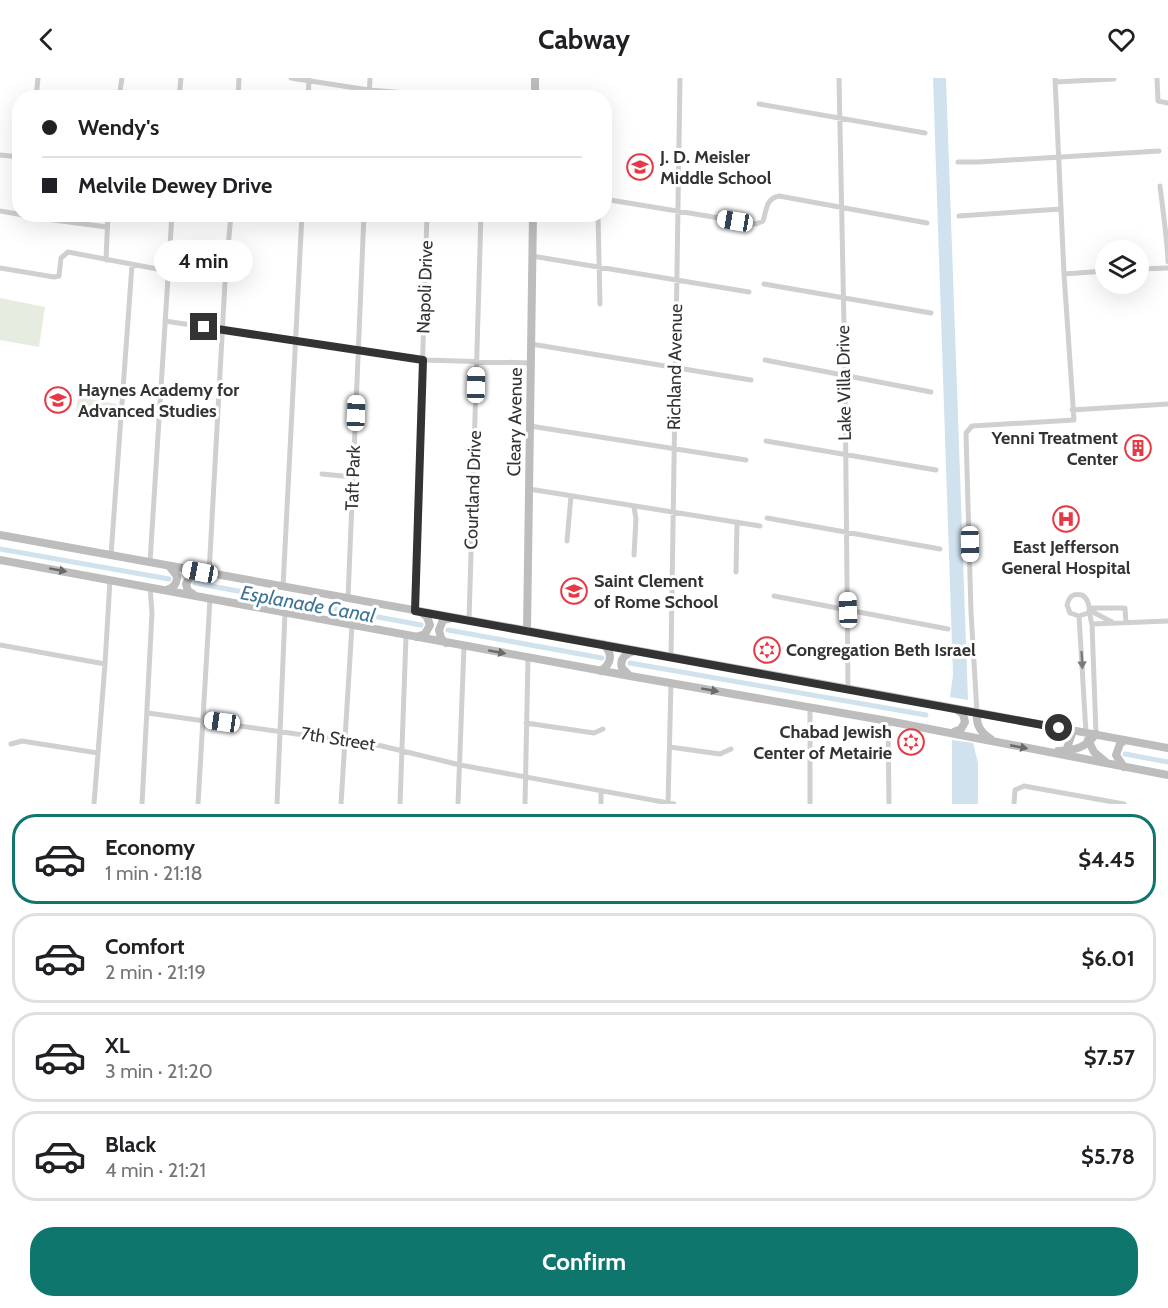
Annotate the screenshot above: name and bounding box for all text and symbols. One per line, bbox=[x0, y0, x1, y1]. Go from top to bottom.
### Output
icon: back bbox=[30, 23, 63, 56]
text: Cabway bbox=[538, 23, 630, 56]
icon: heart bbox=[1105, 23, 1138, 56]
text: Wendy's bbox=[78, 114, 159, 141]
place label: J. D. Meisler Middle School bbox=[659, 146, 772, 189]
school or university icon: J. D. Meisler Middle School bbox=[625, 152, 655, 182]
text: Melvile Dewey Drive bbox=[78, 172, 272, 199]
car bbox=[716, 209, 754, 233]
callout: 4 min bbox=[154, 240, 254, 282]
street label: Napoli Drive bbox=[412, 240, 438, 334]
map controls bbox=[1095, 240, 1149, 294]
button: layers bbox=[1095, 240, 1149, 294]
text: 4 min bbox=[178, 249, 229, 273]
street label: Richland Avenue bbox=[663, 304, 687, 430]
route end bbox=[190, 313, 217, 340]
street label: Lake Villa Drive bbox=[832, 325, 856, 441]
car bbox=[467, 367, 485, 403]
street label: Cleary Avenue bbox=[503, 367, 527, 477]
place label: Haynes Academy for Advanced Studies bbox=[78, 379, 239, 422]
school or university icon: Haynes Academy for Advanced Studies bbox=[43, 385, 73, 415]
car bbox=[346, 395, 366, 431]
place label: Yenni Treatment Center bbox=[991, 427, 1118, 470]
street label: Courtland Drive bbox=[460, 430, 486, 550]
building icon: Yenni Treatment Center bbox=[1123, 433, 1153, 463]
street label: Taft Park bbox=[341, 444, 365, 511]
hospital icon: East Jefferson General Hospital bbox=[1051, 504, 1081, 534]
car bbox=[961, 526, 979, 562]
place label: East Jefferson General Hospital bbox=[1001, 536, 1131, 579]
car bbox=[181, 560, 219, 584]
one-way arrow bbox=[48, 566, 67, 575]
place label: Saint Clement of Rome School bbox=[594, 570, 719, 613]
school or university icon: Saint Clement of Rome School bbox=[559, 576, 589, 606]
water label: Esplanade Canal bbox=[239, 580, 378, 628]
car bbox=[838, 592, 858, 628]
synagogue icon: Congregation Beth Israel bbox=[752, 635, 782, 665]
place label: Congregation Beth Israel bbox=[786, 639, 976, 661]
one-way arrow bbox=[488, 648, 507, 657]
one-way arrow bbox=[1077, 651, 1086, 670]
one-way arrow bbox=[700, 686, 719, 695]
car bbox=[203, 711, 241, 733]
route start bbox=[1045, 714, 1072, 741]
place label: Chabad Jewish Center of Metairie bbox=[753, 721, 892, 764]
street label: 7th Street bbox=[299, 722, 377, 756]
synagogue icon: Chabad Jewish Center of Metairie bbox=[896, 727, 926, 757]
one-way arrow bbox=[1010, 743, 1029, 752]
icon: car bbox=[33, 832, 87, 886]
text: Economy bbox=[105, 834, 195, 861]
text: $4.45 bbox=[1078, 846, 1135, 873]
text: 1 min · 21:18 bbox=[105, 861, 203, 885]
icon: car bbox=[33, 931, 87, 985]
text: Comfort bbox=[105, 933, 184, 960]
text: $6.01 bbox=[1082, 945, 1135, 972]
text: 2 min · 21:19 bbox=[105, 960, 206, 984]
icon: car bbox=[33, 1030, 87, 1084]
text: XL bbox=[105, 1032, 130, 1059]
text: $7.57 bbox=[1084, 1044, 1135, 1071]
text: 3 min · 21:20 bbox=[105, 1059, 213, 1083]
icon: car bbox=[33, 1129, 87, 1183]
text: Black bbox=[105, 1131, 156, 1158]
text: $5.78 bbox=[1081, 1143, 1135, 1170]
text: 4 min · 21:21 bbox=[105, 1158, 206, 1182]
button: Confirm bbox=[30, 1227, 1138, 1296]

